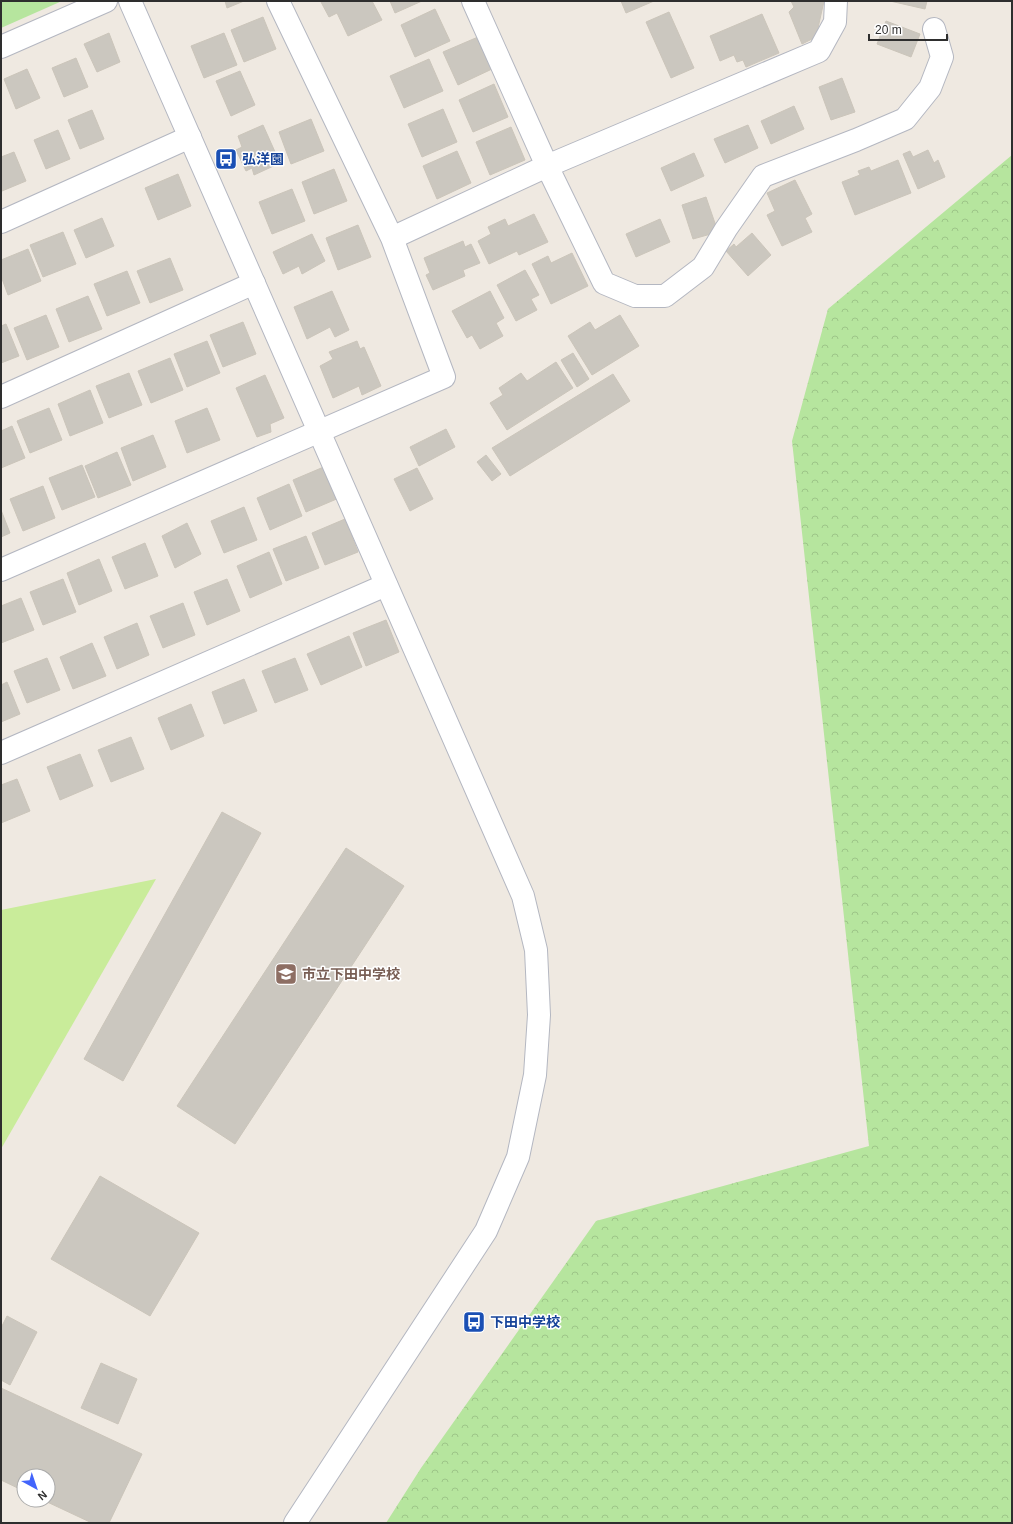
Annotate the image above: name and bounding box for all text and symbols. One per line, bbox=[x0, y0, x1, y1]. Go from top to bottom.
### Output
scale bar bbox=[869, 16, 947, 42]
text: 20 m bbox=[875, 23, 902, 37]
bus stop icon: 弘洋園 bbox=[213, 146, 239, 172]
place label: 弘洋園 bbox=[242, 151, 284, 167]
school or university icon: 市立下田中学校 bbox=[273, 961, 299, 987]
place label: 市立下田中学校 bbox=[302, 966, 400, 982]
bus stop icon: 下田中学校 bbox=[461, 1309, 487, 1335]
place label: 下田中学校 bbox=[490, 1314, 560, 1330]
north arrow bbox=[16, 1468, 56, 1508]
text: N bbox=[35, 1489, 49, 1503]

